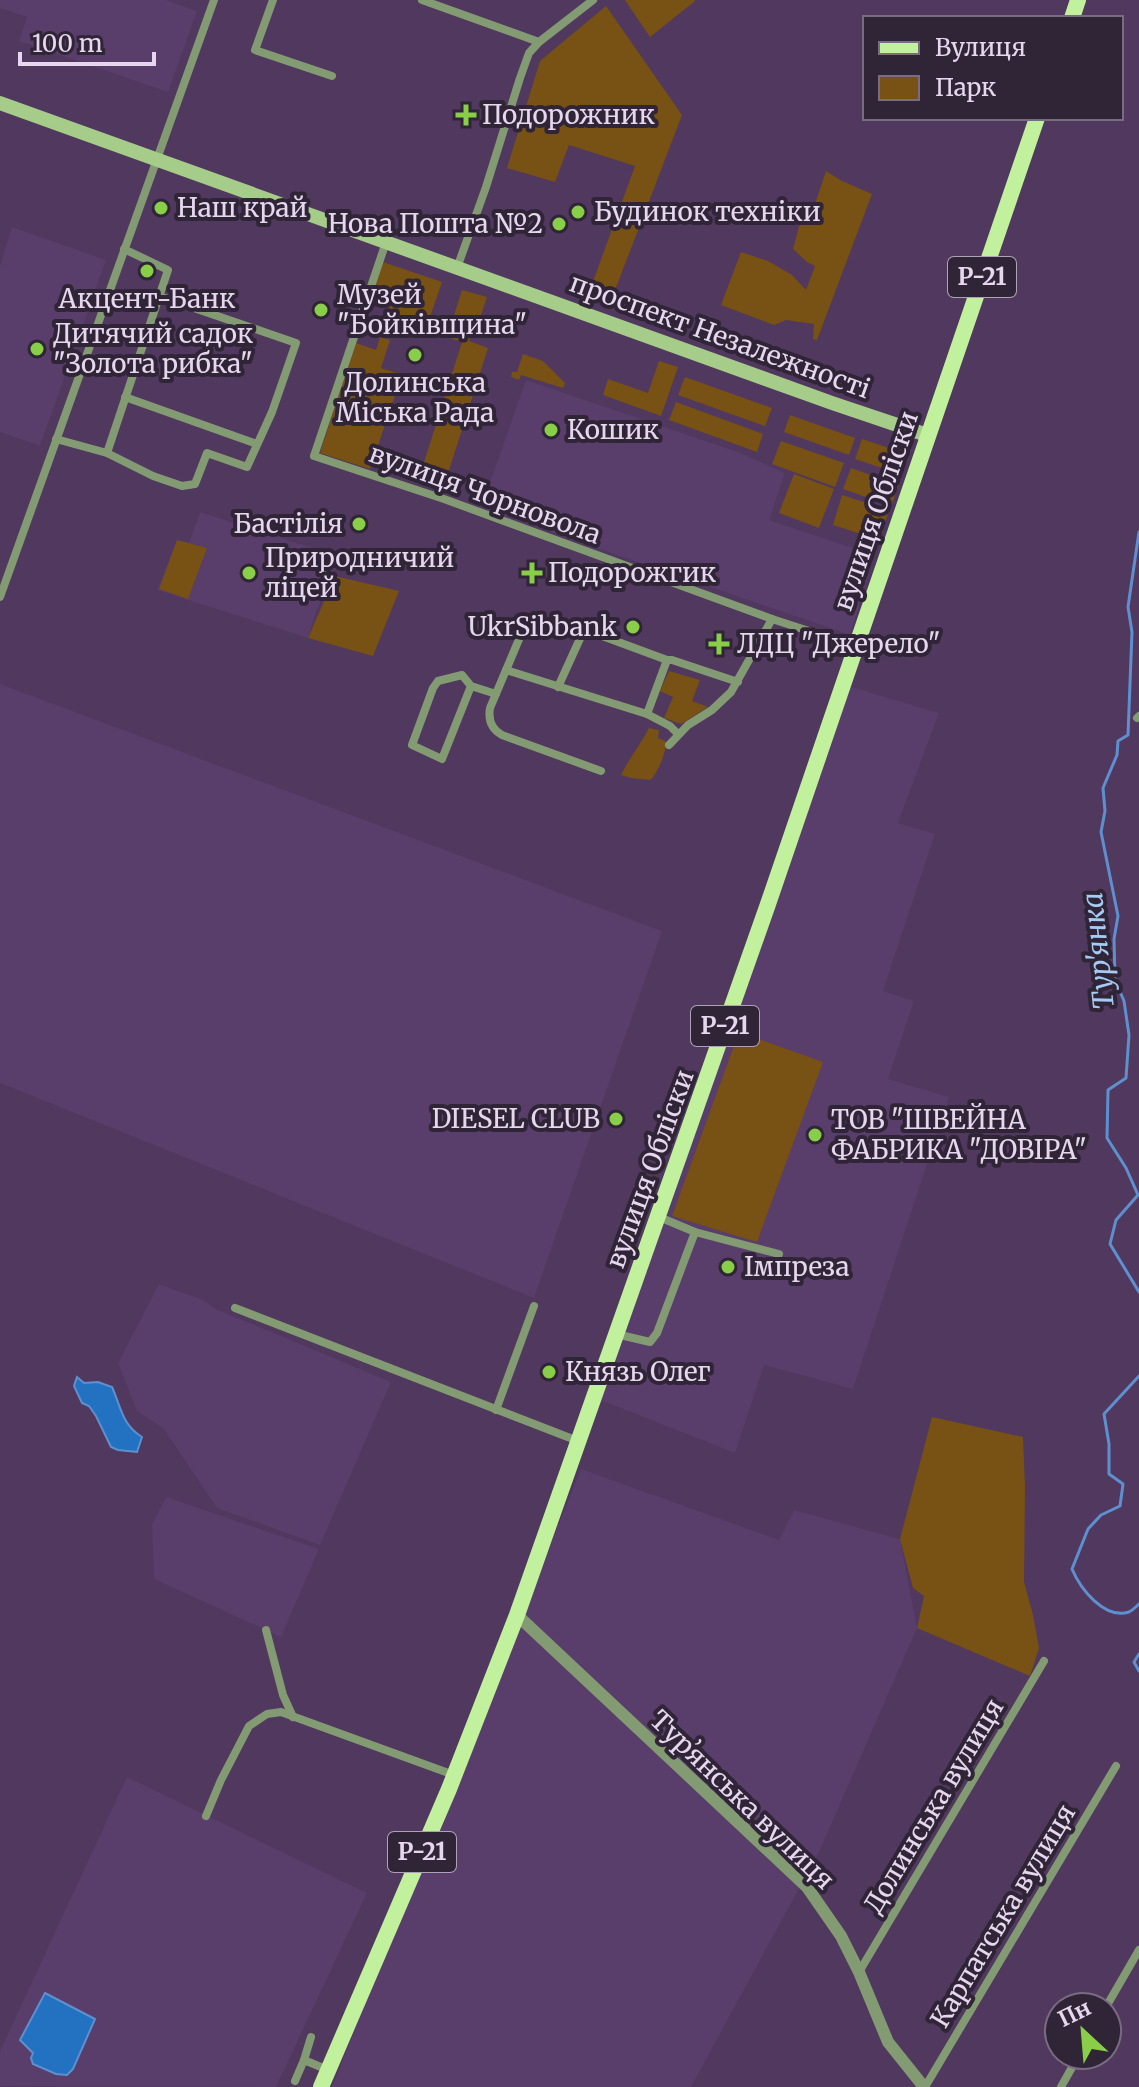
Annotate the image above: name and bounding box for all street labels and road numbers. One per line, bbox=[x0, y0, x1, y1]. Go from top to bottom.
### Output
road number: Р-21 bbox=[948, 257, 1016, 297]
street label: проспект Незалежності bbox=[565, 266, 875, 405]
street label: вулиця Обліски bbox=[826, 407, 925, 615]
street label: вулиця Чорновола bbox=[365, 436, 606, 551]
road number: Р-21 bbox=[691, 1006, 759, 1046]
street label: вулиця Обліски bbox=[598, 1065, 701, 1272]
street label: Долинська вулиця bbox=[857, 1693, 1011, 1919]
street label: Турʼянська вулиця bbox=[643, 1703, 841, 1896]
street label: Карпатська вулиця bbox=[923, 1798, 1082, 2033]
road number: Р-21 bbox=[388, 1832, 456, 1872]

